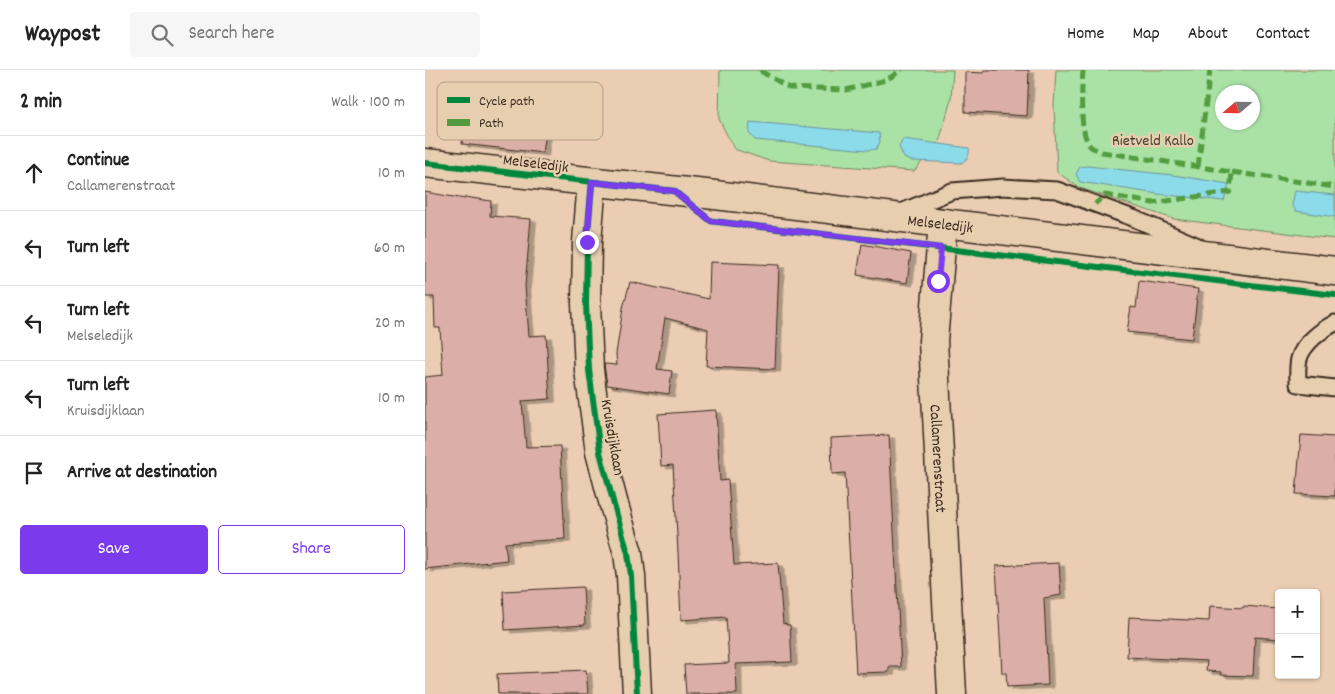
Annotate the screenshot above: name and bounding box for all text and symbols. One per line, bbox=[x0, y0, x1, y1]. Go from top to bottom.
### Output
search box bbox=[130, 12, 480, 57]
text: Waypost bbox=[25, 18, 100, 52]
icon: search bbox=[148, 21, 176, 49]
text: Search here bbox=[188, 21, 274, 48]
text: Home bbox=[1067, 22, 1104, 47]
text: Map bbox=[1132, 22, 1160, 47]
text: About bbox=[1188, 22, 1228, 47]
text: Contact bbox=[1256, 22, 1310, 47]
legend bbox=[437, 82, 603, 140]
north arrow bbox=[1215, 85, 1260, 130]
text: 2 min bbox=[20, 88, 62, 118]
text: Walk · 100 m bbox=[331, 91, 405, 114]
text: Cycle path bbox=[479, 92, 535, 112]
text: Path bbox=[479, 114, 504, 134]
park label: Rietveld Kallo bbox=[1112, 130, 1194, 153]
text: Continue bbox=[67, 148, 129, 175]
street label: Melseledijk bbox=[502, 149, 570, 180]
icon: ahead bbox=[20, 159, 48, 187]
text: 10 m bbox=[378, 162, 405, 185]
text: Callamerenstraat bbox=[67, 175, 175, 198]
street label: Melseledijk bbox=[906, 210, 974, 241]
route end bbox=[576, 231, 599, 254]
icon: left bbox=[20, 234, 48, 262]
text: Turn left bbox=[67, 235, 130, 262]
text: 60 m bbox=[374, 237, 405, 260]
route start bbox=[927, 270, 950, 293]
text: Turn left bbox=[67, 298, 130, 325]
icon: left bbox=[20, 309, 48, 337]
text: 20 m bbox=[375, 312, 405, 335]
text: Melseledijk bbox=[67, 325, 133, 348]
text: Turn left bbox=[67, 373, 130, 400]
icon: left bbox=[20, 384, 48, 412]
text: 10 m bbox=[378, 387, 405, 410]
street label: Kruisdijklaan bbox=[594, 397, 630, 477]
text: Kruisdijklaan bbox=[67, 400, 144, 423]
street label: Callamerenstraat bbox=[922, 404, 951, 513]
icon: arrive bbox=[20, 459, 48, 487]
text: Arrive at destination bbox=[67, 460, 217, 487]
button: Save bbox=[20, 525, 208, 574]
button: Share bbox=[218, 525, 405, 574]
map controls bbox=[1275, 589, 1320, 679]
button: + bbox=[1275, 589, 1320, 634]
button: − bbox=[1275, 634, 1320, 679]

